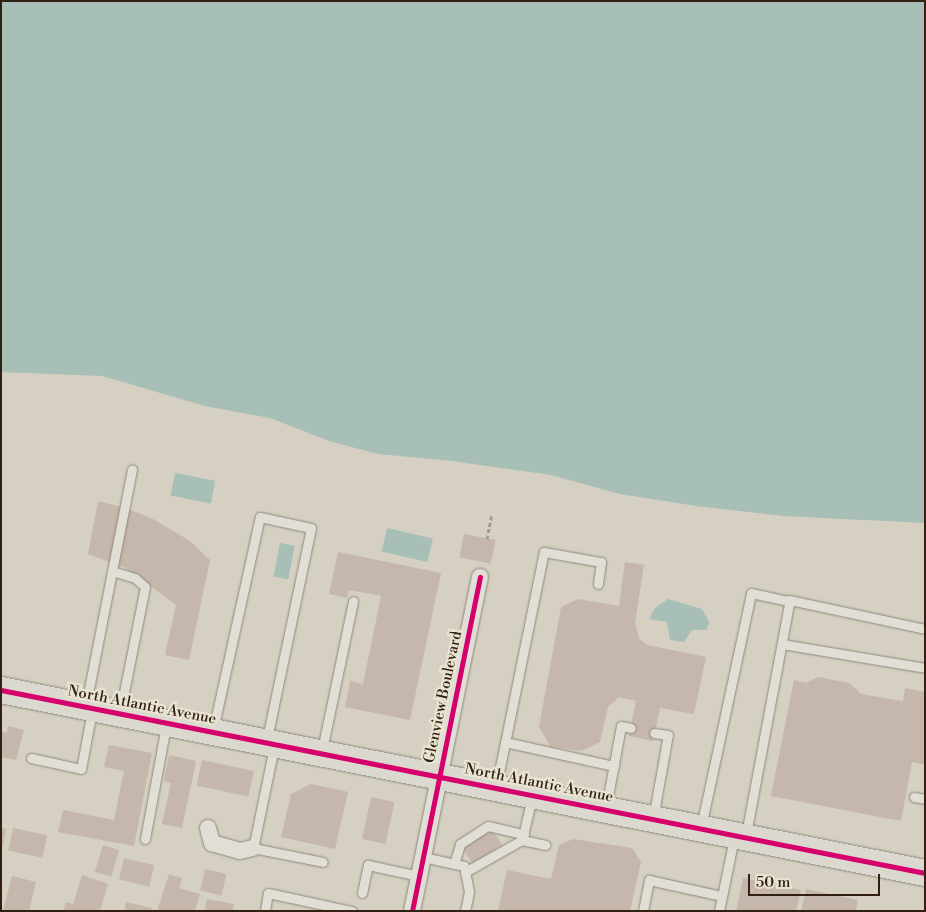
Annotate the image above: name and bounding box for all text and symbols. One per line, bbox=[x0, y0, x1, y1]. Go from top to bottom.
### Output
street label: Glenview Boulevard bbox=[420, 629, 466, 765]
street label: North Atlantic Avenue bbox=[66, 682, 218, 728]
street label: North Atlantic Avenue bbox=[463, 760, 615, 806]
scale bar bbox=[751, 864, 884, 896]
text: 50 m bbox=[756, 873, 790, 892]

